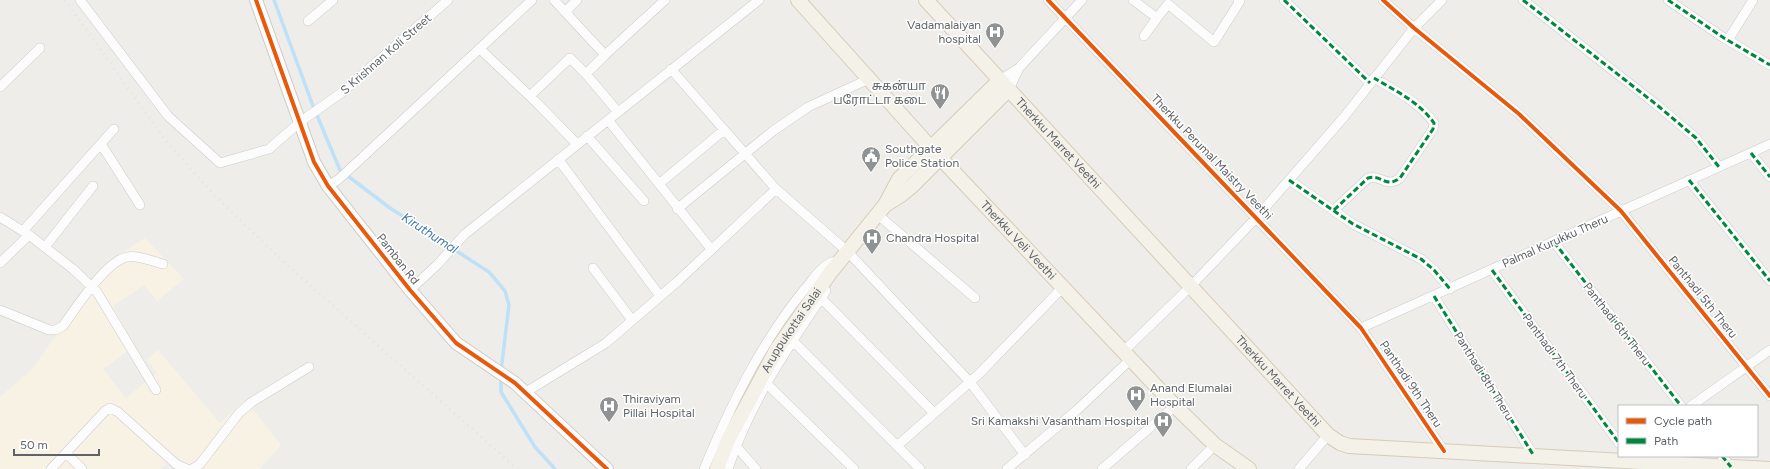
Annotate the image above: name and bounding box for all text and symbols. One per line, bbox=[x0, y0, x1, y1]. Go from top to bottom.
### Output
street label: S Krishnan Koli Street bbox=[338, 11, 434, 97]
place label: Vadamalaiyan hospital bbox=[907, 18, 981, 46]
hospital icon: Vadamalaiyan hospital bbox=[984, 21, 1006, 49]
place label: சுகன்யா பரோட்டா கடை bbox=[833, 79, 927, 107]
restaurant icon: சுகன்யா பரோட்டா கடை bbox=[929, 82, 951, 110]
street label: Therkku Perumal Maistry Veethi bbox=[1148, 91, 1276, 223]
street label: Therkku Marret Veethi bbox=[1013, 95, 1104, 192]
place label: Southgate Police Station bbox=[885, 142, 959, 170]
public building icon: Southgate Police Station bbox=[860, 145, 882, 173]
street label: Therkku Veli Veethi bbox=[978, 198, 1059, 283]
water label: Kiruthumal bbox=[399, 209, 461, 257]
street label: Palmal Kurukku Theru bbox=[1500, 211, 1610, 271]
hospital icon: Chandra Hospital bbox=[861, 227, 883, 255]
street label: Pamban Rd bbox=[374, 231, 422, 287]
place label: Chandra Hospital bbox=[886, 231, 979, 245]
street label: Panthadi 5th Theru bbox=[1666, 253, 1740, 341]
street label: Panthadi 6th Theru bbox=[1580, 280, 1654, 368]
street label: Aruppukottai Salai bbox=[759, 285, 824, 375]
street label: Panthadi 7th Theru bbox=[1520, 311, 1590, 401]
street label: Panthadi 8th Theru bbox=[1451, 329, 1517, 423]
street label: Therkku Marret Veethi bbox=[1233, 333, 1324, 430]
street label: Panthadi 9th Theru bbox=[1377, 338, 1445, 430]
place label: Anand Elumalai Hospital bbox=[1150, 381, 1232, 409]
hospital icon: Anand Elumalai Hospital bbox=[1125, 384, 1147, 412]
place label: Thiraviyam Pillai Hospital bbox=[623, 392, 695, 420]
hospital icon: Thiraviyam Pillai Hospital bbox=[598, 395, 620, 423]
legend bbox=[1618, 405, 1758, 457]
hospital icon: Sri Kamakshi Vasantham Hospital bbox=[1152, 410, 1174, 438]
place label: Sri Kamakshi Vasantham Hospital bbox=[971, 414, 1149, 428]
text: Cycle path bbox=[1654, 414, 1712, 428]
scale bar bbox=[14, 431, 99, 457]
text: Path bbox=[1654, 434, 1678, 448]
text: 50 m bbox=[20, 438, 48, 452]

